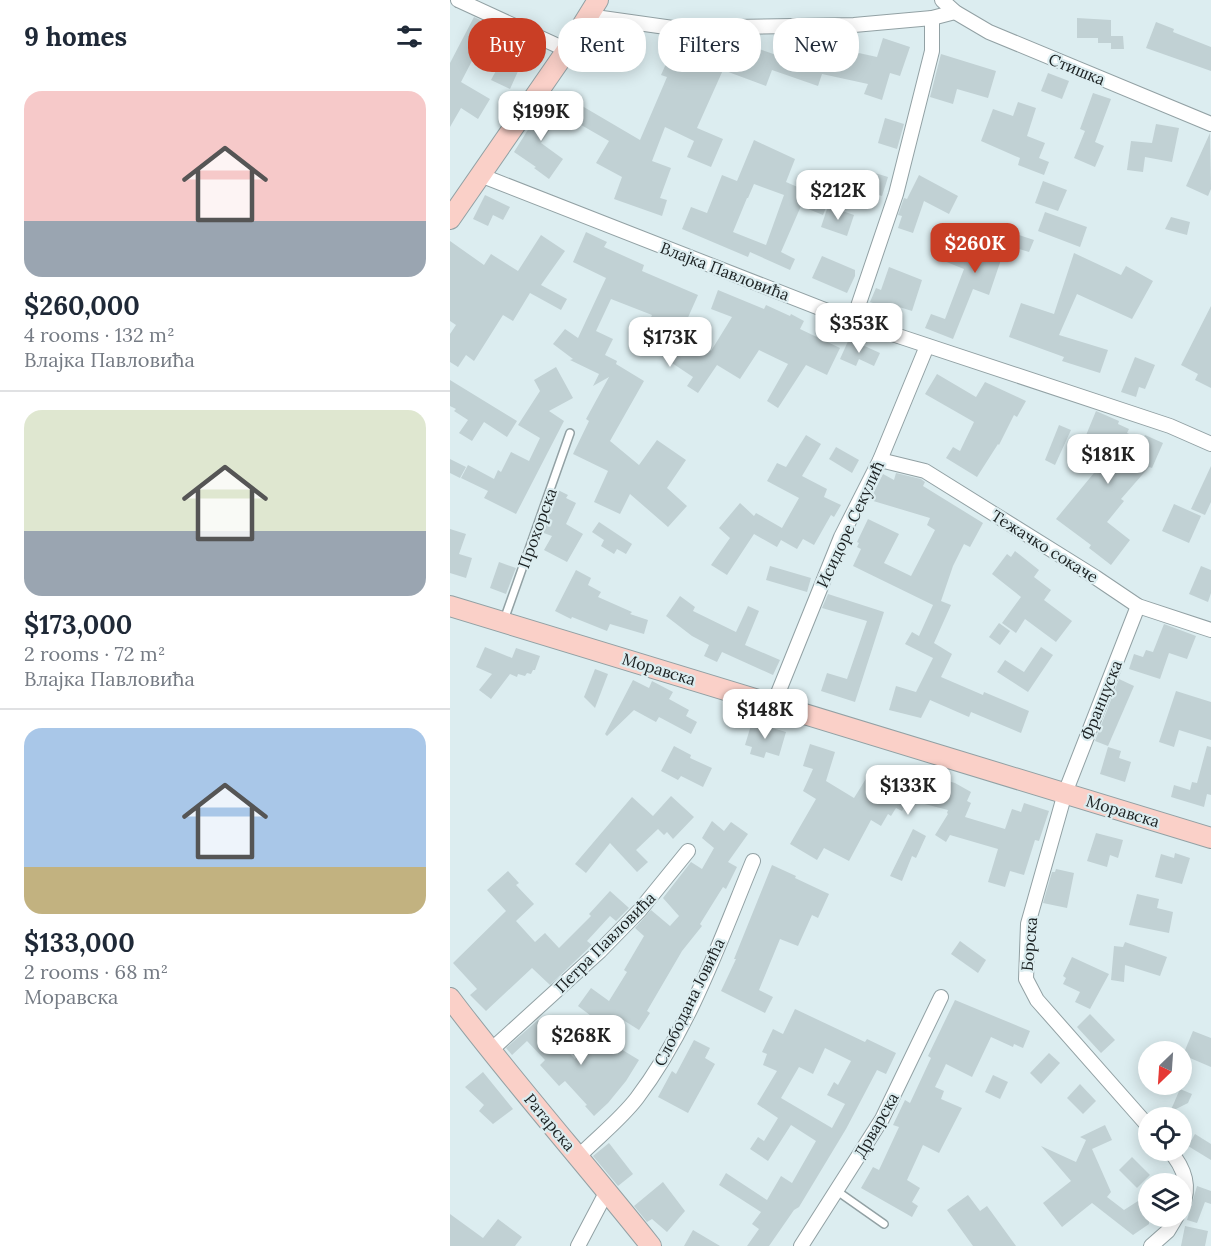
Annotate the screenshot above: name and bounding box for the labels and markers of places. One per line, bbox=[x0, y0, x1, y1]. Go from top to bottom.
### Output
pin: $199K bbox=[499, 91, 583, 142]
pin: $212K bbox=[796, 170, 880, 221]
pin: $260K bbox=[933, 223, 1017, 274]
pin: $353K bbox=[817, 303, 901, 354]
pin: $173K bbox=[628, 317, 712, 368]
pin: $181K bbox=[1066, 434, 1150, 485]
pin: $148K bbox=[723, 689, 807, 740]
pin: $133K bbox=[866, 765, 950, 816]
pin: $268K bbox=[539, 1015, 623, 1066]

